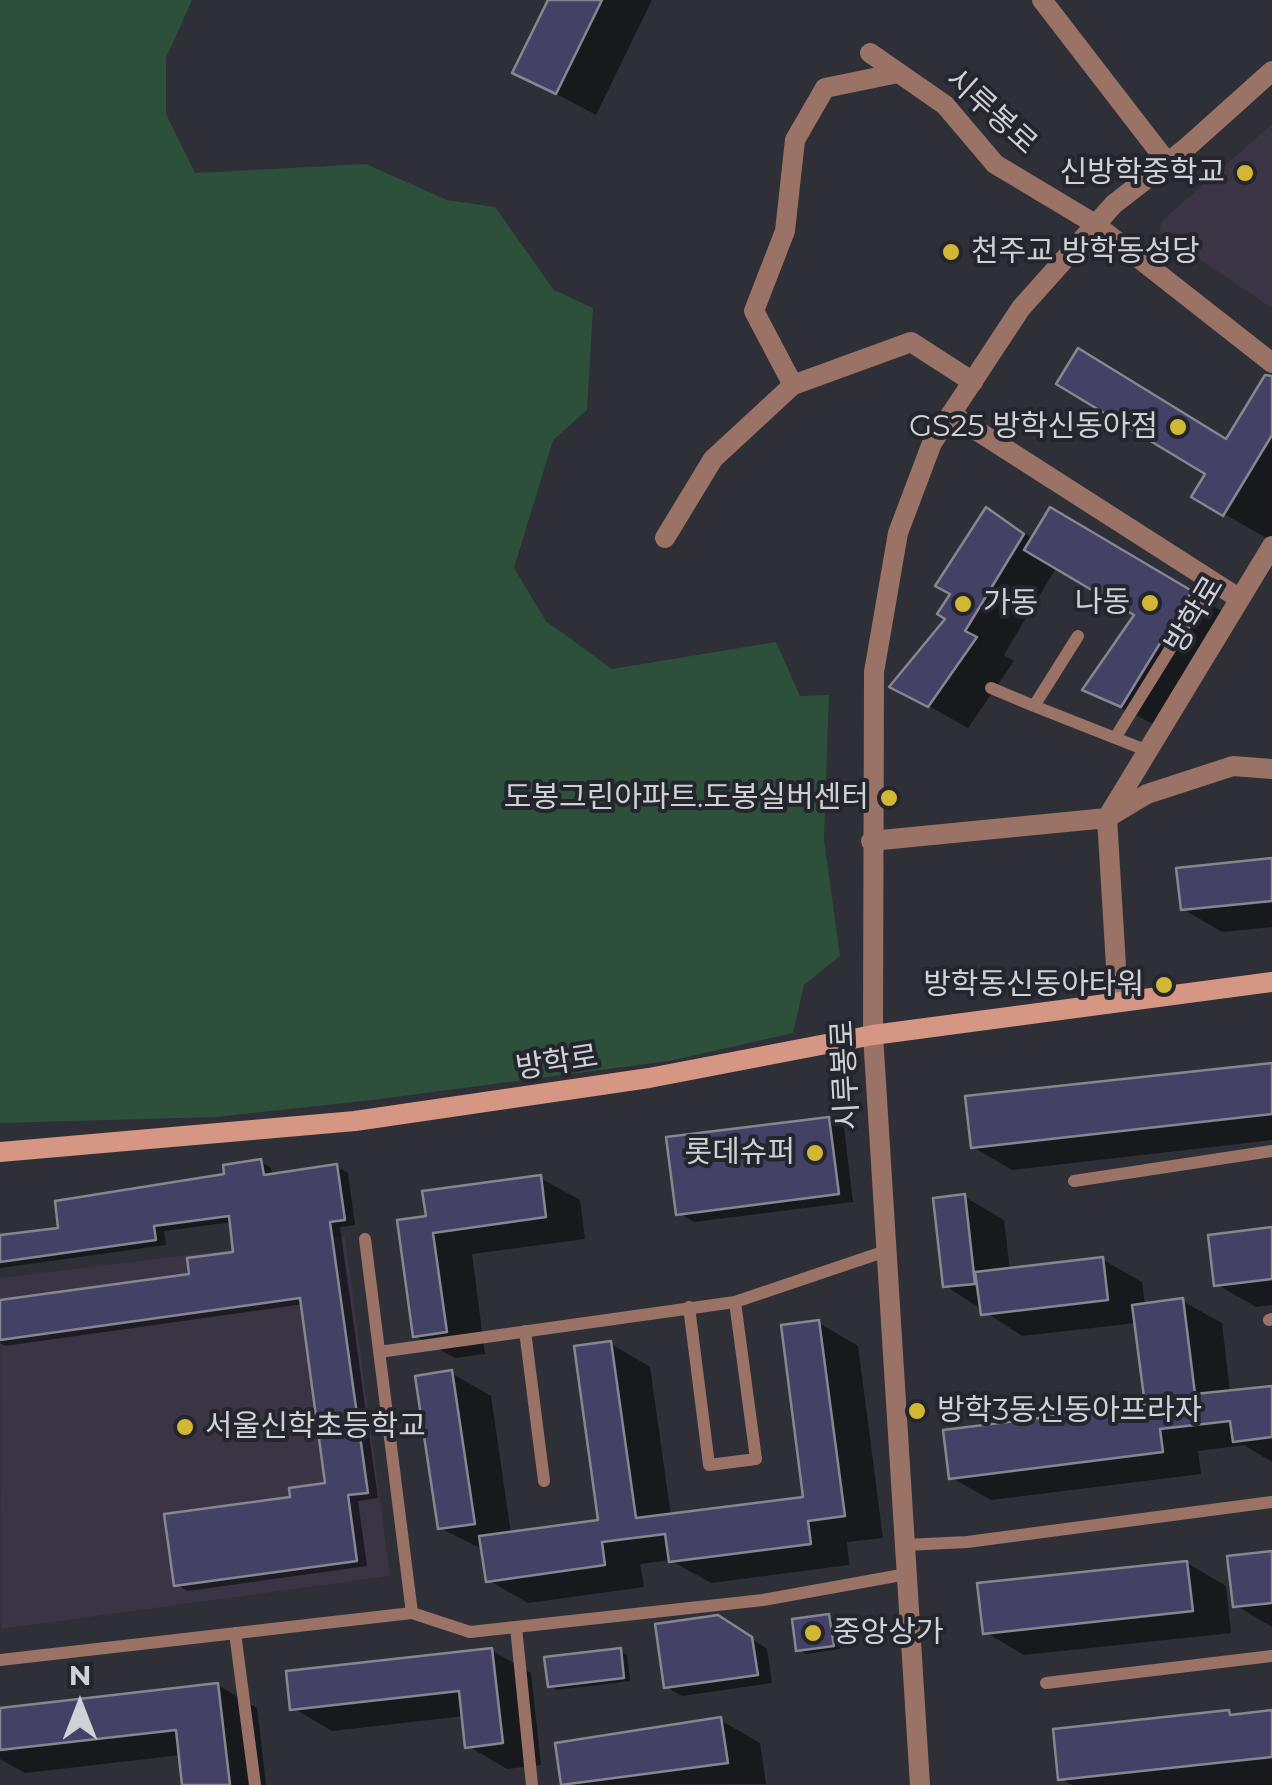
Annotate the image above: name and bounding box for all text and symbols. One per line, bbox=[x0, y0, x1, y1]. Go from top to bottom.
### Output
street label: 시루봉로 bbox=[938, 62, 1044, 162]
place label: 신방학중학교 bbox=[1059, 155, 1225, 191]
marker: 신방학중학교 bbox=[1234, 162, 1256, 184]
place label: 천주교 방학동성당 bbox=[971, 234, 1200, 270]
marker: 천주교 방학동성당 bbox=[940, 241, 962, 263]
place label: GS25 방학신동아점 bbox=[909, 409, 1158, 445]
marker: GS25 방학신동아점 bbox=[1167, 416, 1189, 438]
street label: 방학로 bbox=[1158, 570, 1232, 660]
place label: 나동 bbox=[1075, 585, 1130, 621]
place label: 가동 bbox=[983, 586, 1038, 622]
marker: 나동 bbox=[1139, 592, 1161, 614]
marker: 가동 bbox=[952, 593, 974, 615]
place label: 도봉그린아파트.도봉실버센터 bbox=[504, 780, 869, 816]
marker: 도봉그린아파트.도봉실버센터 bbox=[878, 787, 900, 809]
place label: 방학동신동아타워 bbox=[923, 967, 1144, 1003]
marker: 방학동신동아타워 bbox=[1153, 974, 1175, 996]
street label: 시루봉로 bbox=[825, 1019, 867, 1131]
street label: 방학로 bbox=[513, 1039, 601, 1087]
place label: 롯데슈퍼 bbox=[685, 1135, 795, 1171]
marker: 롯데슈퍼 bbox=[804, 1142, 826, 1164]
place label: 방학3동신동아프라자 bbox=[937, 1393, 1202, 1429]
marker: 방학3동신동아프라자 bbox=[906, 1400, 928, 1422]
place label: 서울신학초등학교 bbox=[205, 1409, 426, 1445]
marker: 서울신학초등학교 bbox=[174, 1416, 196, 1438]
place label: 중앙상가 bbox=[833, 1615, 943, 1651]
marker: 중앙상가 bbox=[802, 1622, 824, 1644]
north arrow bbox=[30, 1655, 130, 1755]
text: N bbox=[69, 1658, 91, 1692]

